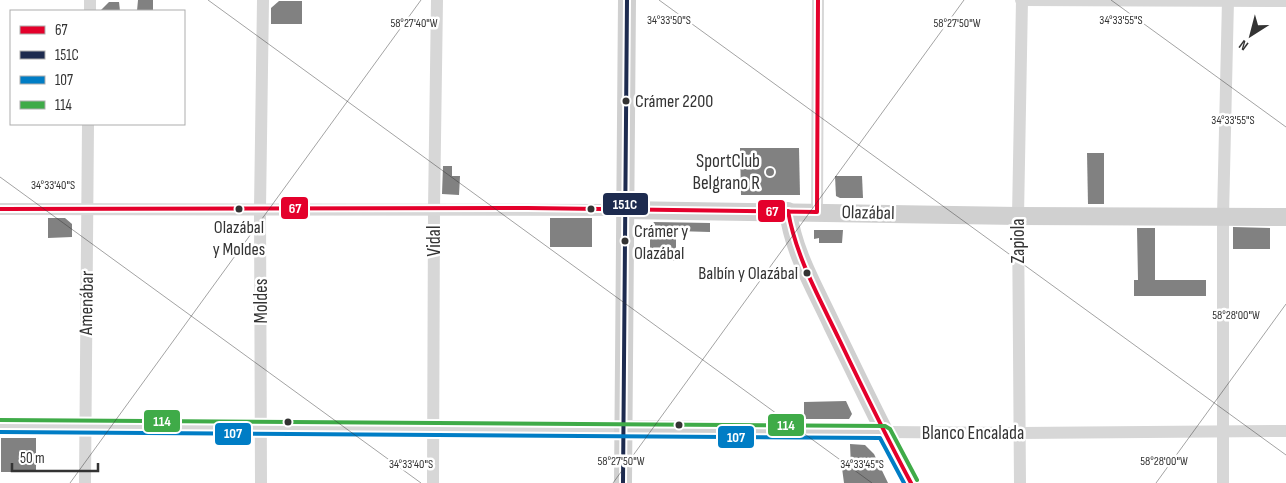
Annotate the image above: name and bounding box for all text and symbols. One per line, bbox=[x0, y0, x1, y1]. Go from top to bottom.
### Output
legend bbox=[10, 10, 185, 125]
north arrow bbox=[1226, 10, 1276, 60]
text: 34°33'50"S bbox=[647, 13, 691, 28]
text: 34°33'55"S bbox=[1099, 13, 1143, 28]
text: 58°27'40"W bbox=[390, 16, 438, 31]
text: 58°27'50"W bbox=[934, 16, 981, 31]
text: 67 bbox=[55, 21, 68, 40]
text: N bbox=[1236, 36, 1252, 54]
text: 151C bbox=[55, 46, 79, 65]
text: 107 bbox=[55, 71, 73, 90]
place label: Crámer 2200 bbox=[635, 91, 713, 112]
text: 114 bbox=[55, 96, 72, 115]
marker: Crámer 2200 bbox=[621, 96, 631, 106]
text: 34°33'55"S bbox=[1211, 113, 1255, 128]
place label: SportClub Belgrano R bbox=[693, 150, 760, 195]
marker: SportClub Belgrano R bbox=[764, 166, 776, 178]
text: 34°33'40"S bbox=[31, 178, 75, 193]
line badge: 151C bbox=[602, 192, 649, 216]
line badge: 67 bbox=[280, 196, 309, 220]
text: 151C bbox=[613, 196, 637, 213]
line badge: 67 bbox=[757, 199, 786, 223]
text: 67 bbox=[289, 200, 302, 217]
street label: Olazábal bbox=[841, 201, 895, 225]
text: 67 bbox=[766, 203, 779, 220]
marker: Olazábal y Moldes bbox=[234, 204, 244, 214]
unlabelled marker bbox=[586, 204, 596, 214]
place label: Olazábal y Moldes bbox=[213, 217, 265, 260]
street label: Zapiola bbox=[1007, 218, 1030, 264]
place label: Crámer y Olazábal bbox=[634, 221, 688, 264]
street label: Vidal bbox=[423, 226, 446, 256]
marker: Crámer y Olazábal bbox=[620, 236, 630, 246]
place label: Balbín y Olazábal bbox=[698, 263, 798, 284]
marker: Balbín y Olazábal bbox=[802, 268, 812, 278]
street label: Amenábar bbox=[75, 270, 99, 336]
street label: Moldes bbox=[250, 278, 273, 324]
text: 58°28'00"W bbox=[1212, 308, 1260, 323]
line badge: 114 bbox=[143, 409, 181, 433]
text: 114 bbox=[153, 413, 171, 430]
line badge: 114 bbox=[767, 413, 805, 437]
unlabelled marker bbox=[283, 417, 293, 427]
text: 114 bbox=[777, 417, 795, 434]
unlabelled marker bbox=[674, 420, 684, 430]
line badge: 107 bbox=[214, 422, 252, 446]
street label: Blanco Encalada bbox=[922, 422, 1024, 445]
text: 107 bbox=[224, 425, 243, 442]
line badge: 107 bbox=[717, 425, 755, 449]
text: 107 bbox=[727, 429, 746, 446]
scale bar bbox=[12, 440, 99, 472]
text: 50 m bbox=[20, 449, 45, 468]
text: 58°27'50"W bbox=[598, 454, 645, 469]
text: 58°28'00"W bbox=[1140, 454, 1188, 469]
text: 34°33'40"S bbox=[389, 457, 433, 472]
text: 34°33'45"S bbox=[840, 457, 884, 472]

